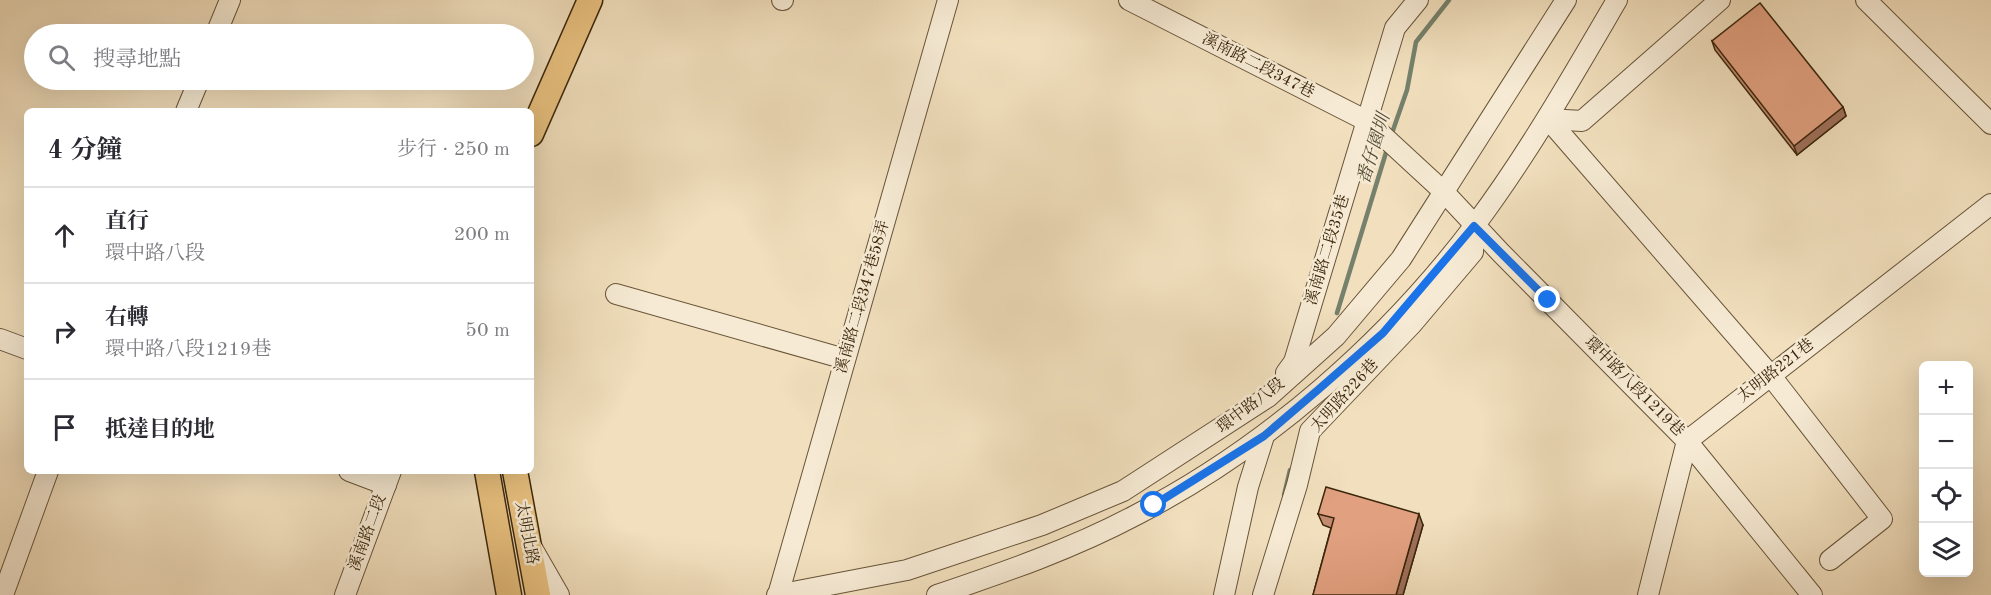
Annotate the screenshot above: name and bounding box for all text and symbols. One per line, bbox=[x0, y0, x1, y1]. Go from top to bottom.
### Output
search box bbox=[24, 24, 534, 90]
street label: 溪南路二段347巷 bbox=[1199, 29, 1318, 101]
icon: search bbox=[45, 41, 78, 74]
text: 搜尋地點 bbox=[93, 49, 181, 71]
water label: 番仔園圳 bbox=[1353, 108, 1394, 186]
text: 4 分鐘 bbox=[48, 138, 122, 164]
text: 步行 · 250 m bbox=[397, 140, 510, 160]
street label: 溪南路二段35巷 bbox=[1302, 192, 1352, 307]
text: 直行 bbox=[105, 211, 149, 233]
street label: 溪南路二段347巷58弄 bbox=[832, 218, 893, 375]
icon: ahead bbox=[48, 219, 81, 252]
text: 200 m bbox=[454, 225, 510, 245]
text: 環中路八段 bbox=[105, 244, 205, 264]
route end bbox=[1534, 286, 1560, 312]
text: 右轉 bbox=[105, 307, 149, 329]
icon: right bbox=[48, 315, 81, 348]
text: 50 m bbox=[465, 321, 510, 341]
street label: 環中路八段1219巷 bbox=[1581, 333, 1688, 440]
street label: 太明路221巷 bbox=[1734, 335, 1817, 406]
text: 環中路八段1219巷 bbox=[105, 340, 271, 360]
street label: 太明路226巷 bbox=[1307, 355, 1382, 435]
map controls bbox=[1919, 361, 1973, 577]
button: + bbox=[1919, 361, 1973, 415]
street label: 環中路八段 bbox=[1213, 374, 1288, 436]
icon: arrive bbox=[48, 411, 81, 444]
button: − bbox=[1919, 415, 1973, 469]
text: 抵達目的地 bbox=[105, 419, 215, 441]
button: locate bbox=[1919, 469, 1973, 523]
route start bbox=[1140, 491, 1166, 517]
street label: 溪南路二段 bbox=[345, 492, 389, 573]
street label: 太明北路 bbox=[512, 500, 542, 566]
button: layers bbox=[1919, 523, 1973, 577]

